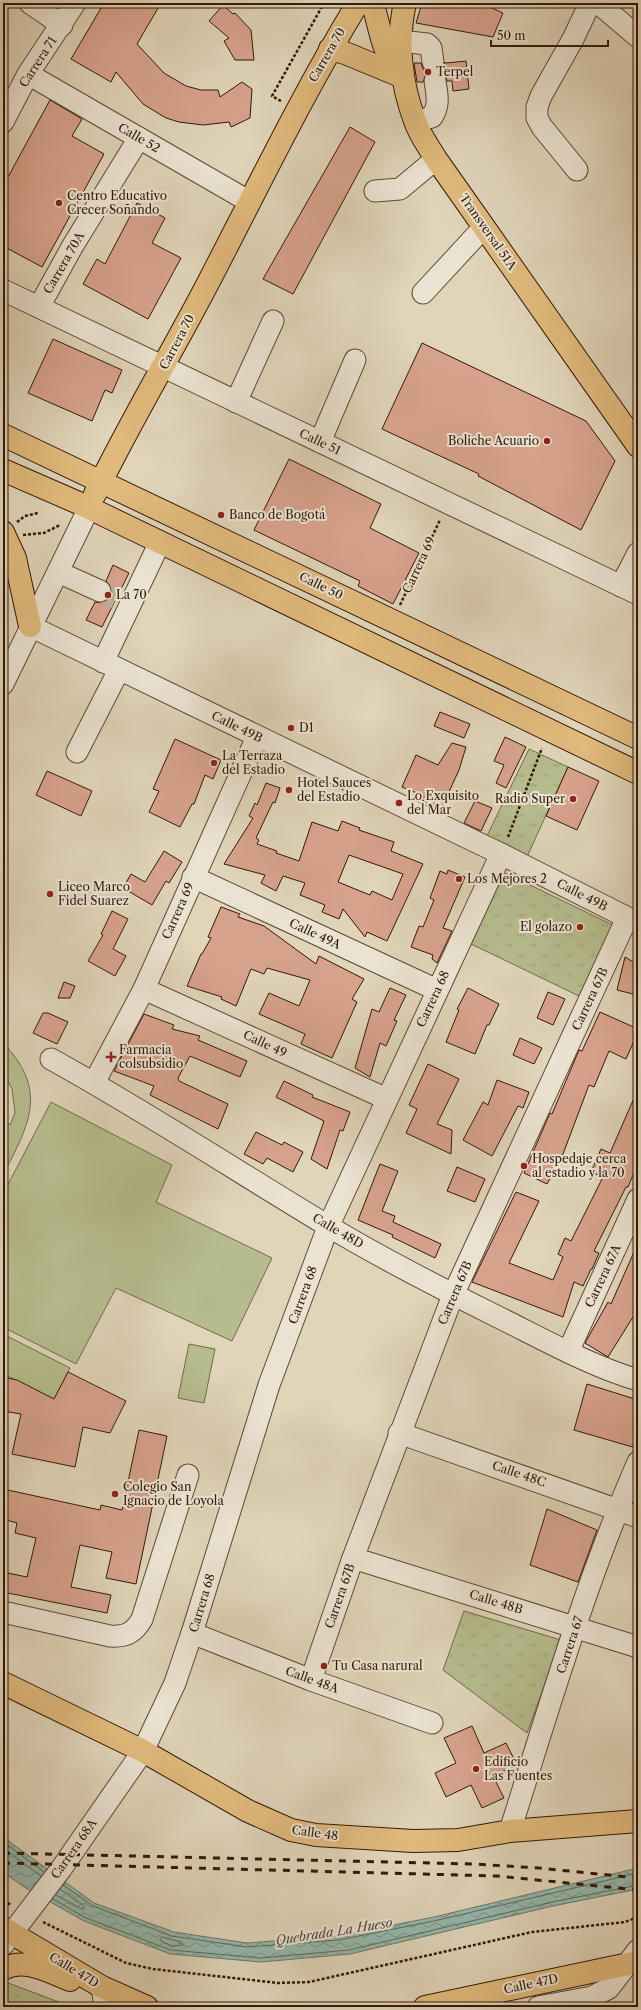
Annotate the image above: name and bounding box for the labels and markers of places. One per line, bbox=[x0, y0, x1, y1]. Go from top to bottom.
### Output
place label: Terpel bbox=[436, 64, 474, 79]
marker: Terpel bbox=[423, 67, 433, 77]
place label: Centro Educativo Crecer Soñando bbox=[67, 188, 167, 217]
marker: Centro Educativo Crecer Soñando bbox=[54, 198, 64, 208]
place label: Boliche Acuario bbox=[448, 433, 539, 448]
marker: Boliche Acuario bbox=[542, 436, 552, 446]
place label: Banco de Bogotá bbox=[229, 507, 326, 522]
marker: Banco de Bogotá bbox=[216, 510, 226, 520]
place label: La 70 bbox=[116, 587, 147, 602]
marker: La 70 bbox=[103, 590, 113, 600]
place label: D1 bbox=[299, 720, 314, 735]
marker: D1 bbox=[286, 723, 296, 733]
place label: La Terraza del Estadio bbox=[222, 748, 285, 777]
marker: La Terraza del Estadio bbox=[209, 758, 219, 768]
place label: Hotel Sauces del Estadio bbox=[297, 775, 371, 804]
marker: Hotel Sauces del Estadio bbox=[284, 785, 294, 795]
place label: Lo Exquisito del Mar bbox=[407, 788, 479, 817]
place label: Radio Super bbox=[495, 791, 565, 806]
marker: Radio Super bbox=[568, 794, 578, 804]
marker: Lo Exquisito del Mar bbox=[394, 798, 404, 808]
place label: Los Mejores 2 bbox=[467, 871, 547, 886]
marker: Los Mejores 2 bbox=[454, 874, 464, 884]
place label: Liceo Marco Fidel Suarez bbox=[58, 879, 130, 908]
marker: Liceo Marco Fidel Suarez bbox=[45, 889, 55, 899]
place label: El golazo bbox=[520, 919, 572, 934]
marker: El golazo bbox=[575, 922, 585, 932]
place label: Farmacia colsubsidio bbox=[119, 1042, 183, 1071]
marker: Farmacia colsubsidio bbox=[106, 1052, 116, 1062]
place label: Hospedaje cerca al estadio y la 70 bbox=[532, 1151, 627, 1180]
marker: Hospedaje cerca al estadio y la 70 bbox=[519, 1161, 529, 1171]
place label: Colegio San Ignacio de Loyola bbox=[123, 1479, 224, 1508]
marker: Colegio San Ignacio de Loyola bbox=[110, 1489, 120, 1499]
place label: Tu Casa narural bbox=[332, 1658, 423, 1673]
marker: Tu Casa narural bbox=[319, 1661, 329, 1671]
place label: Edificio Las Fuentes bbox=[484, 1754, 552, 1783]
marker: Edificio Las Fuentes bbox=[471, 1764, 481, 1774]

